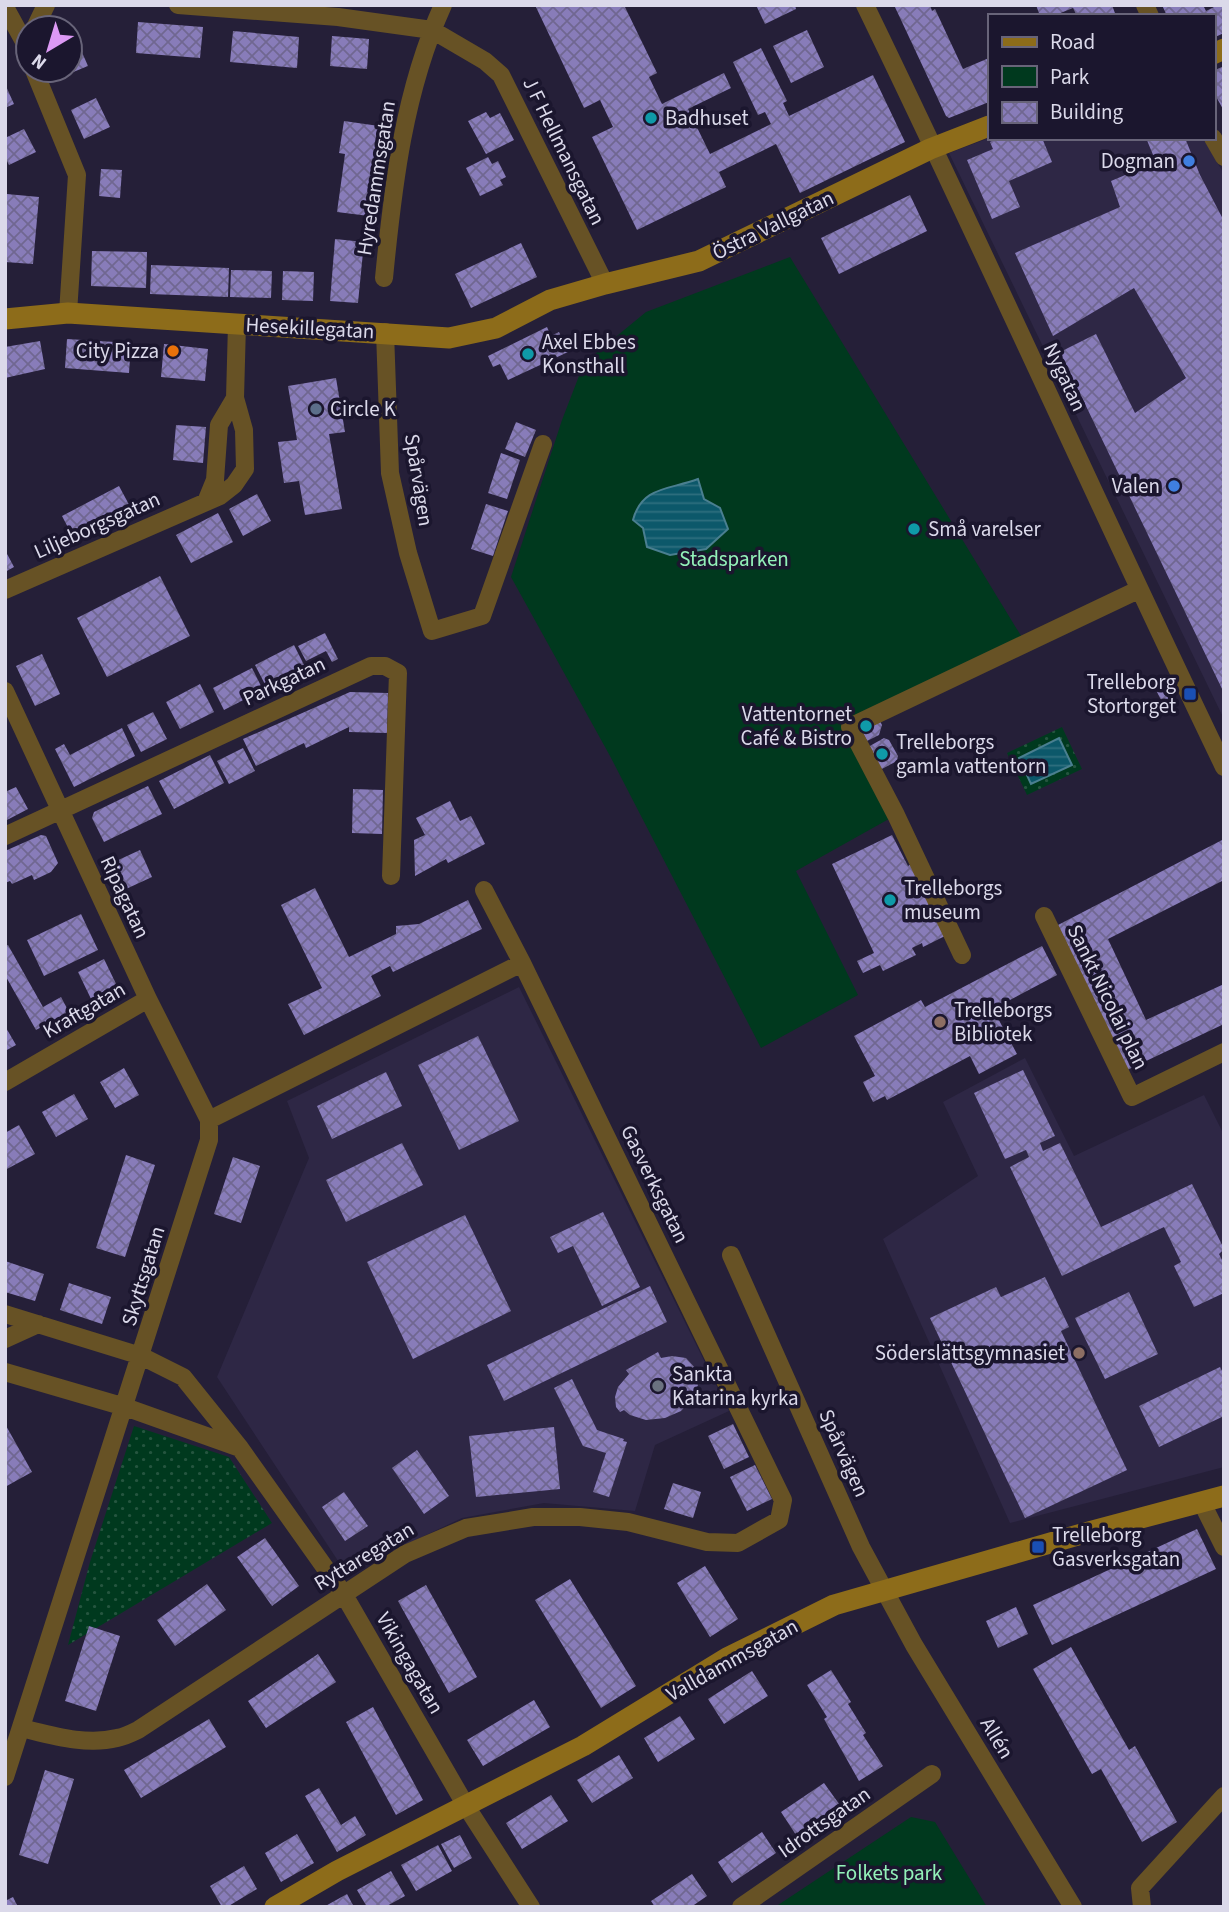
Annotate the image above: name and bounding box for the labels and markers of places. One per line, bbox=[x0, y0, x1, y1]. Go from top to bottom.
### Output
place label: Badhuset bbox=[665, 103, 749, 133]
marker: Badhuset bbox=[643, 110, 659, 126]
place label: Dogman bbox=[1101, 146, 1175, 176]
marker: Dogman bbox=[1181, 153, 1197, 169]
place label: Axel Ebbes Konsthall bbox=[542, 327, 636, 381]
place label: City Pizza bbox=[76, 336, 159, 366]
marker: City Pizza bbox=[165, 343, 181, 359]
marker: Axel Ebbes Konsthall bbox=[520, 346, 536, 362]
place label: Circle K bbox=[330, 394, 397, 424]
marker: Circle K bbox=[308, 401, 324, 417]
place label: Valen bbox=[1112, 471, 1160, 501]
marker: Valen bbox=[1166, 478, 1182, 494]
place label: Små varelser bbox=[928, 514, 1041, 544]
marker: Små varelser bbox=[906, 521, 922, 537]
place label: Trelleborg Stortorget bbox=[1086, 667, 1176, 721]
marker: Trelleborg Stortorget bbox=[1182, 686, 1198, 702]
place label: Vattentornet Café & Bistro bbox=[740, 699, 852, 753]
marker: Vattentornet Café & Bistro bbox=[858, 718, 874, 734]
place label: Trelleborgs gamla vattentorn bbox=[896, 727, 1046, 781]
marker: Trelleborgs gamla vattentorn bbox=[874, 746, 890, 762]
place label: Trelleborgs museum bbox=[904, 873, 1003, 927]
marker: Trelleborgs museum bbox=[882, 892, 898, 908]
place label: Trelleborgs Bibliotek bbox=[954, 995, 1053, 1049]
marker: Trelleborgs Bibliotek bbox=[932, 1014, 948, 1030]
place label: Söderslättsgymnasiet bbox=[875, 1338, 1065, 1368]
marker: Söderslättsgymnasiet bbox=[1071, 1345, 1087, 1361]
place label: Sankta Katarina kyrka bbox=[672, 1359, 799, 1413]
marker: Sankta Katarina kyrka bbox=[650, 1378, 666, 1394]
place label: Trelleborg Gasverksgatan bbox=[1052, 1520, 1180, 1574]
marker: Trelleborg Gasverksgatan bbox=[1030, 1539, 1046, 1555]

